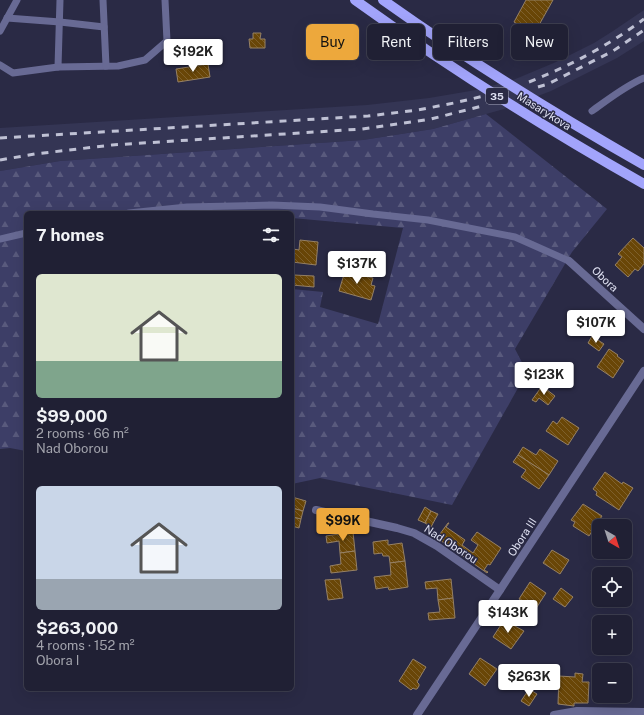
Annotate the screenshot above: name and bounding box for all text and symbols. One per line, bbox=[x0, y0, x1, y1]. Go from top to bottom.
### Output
chip: Buy bbox=[306, 24, 359, 60]
chip: Rent bbox=[367, 24, 425, 60]
chip: Filters bbox=[433, 24, 503, 60]
chip: New bbox=[511, 24, 568, 60]
pin: $192K bbox=[165, 39, 221, 73]
text: $192K bbox=[173, 44, 213, 59]
road number: 35 bbox=[486, 88, 508, 104]
street label: Masarykova bbox=[515, 90, 573, 132]
icon: filters bbox=[260, 224, 282, 246]
text: 7 homes bbox=[36, 225, 104, 245]
pin: $137K bbox=[329, 251, 385, 285]
text: $137K bbox=[337, 256, 377, 271]
street label: Obora bbox=[590, 264, 620, 294]
icon: home bbox=[123, 300, 195, 372]
pin: $107K bbox=[568, 310, 624, 344]
text: $107K bbox=[576, 315, 616, 330]
pin: $123K bbox=[516, 362, 572, 396]
text: $123K bbox=[524, 367, 564, 382]
text: $99,000 bbox=[36, 406, 107, 426]
text: 2 rooms · 66 m² bbox=[36, 426, 129, 441]
text: Nad Oborou bbox=[36, 441, 108, 456]
pin: $99K bbox=[319, 508, 367, 542]
icon: home bbox=[123, 512, 195, 584]
text: $99K bbox=[325, 513, 361, 528]
street label: Obora III bbox=[505, 516, 539, 558]
north arrow bbox=[592, 519, 632, 559]
map controls bbox=[592, 519, 632, 703]
street label: Nad Oborou bbox=[422, 522, 480, 566]
button: locate bbox=[592, 567, 632, 607]
pin: $143K bbox=[480, 600, 536, 634]
text: $143K bbox=[488, 605, 528, 620]
button: + bbox=[592, 615, 632, 655]
text: $263,000 bbox=[36, 618, 118, 638]
text: 4 rooms · 152 m² bbox=[36, 638, 134, 653]
text: Obora I bbox=[36, 653, 79, 668]
button: − bbox=[592, 663, 632, 703]
pin: $263K bbox=[501, 664, 557, 698]
text: $263K bbox=[507, 669, 551, 684]

